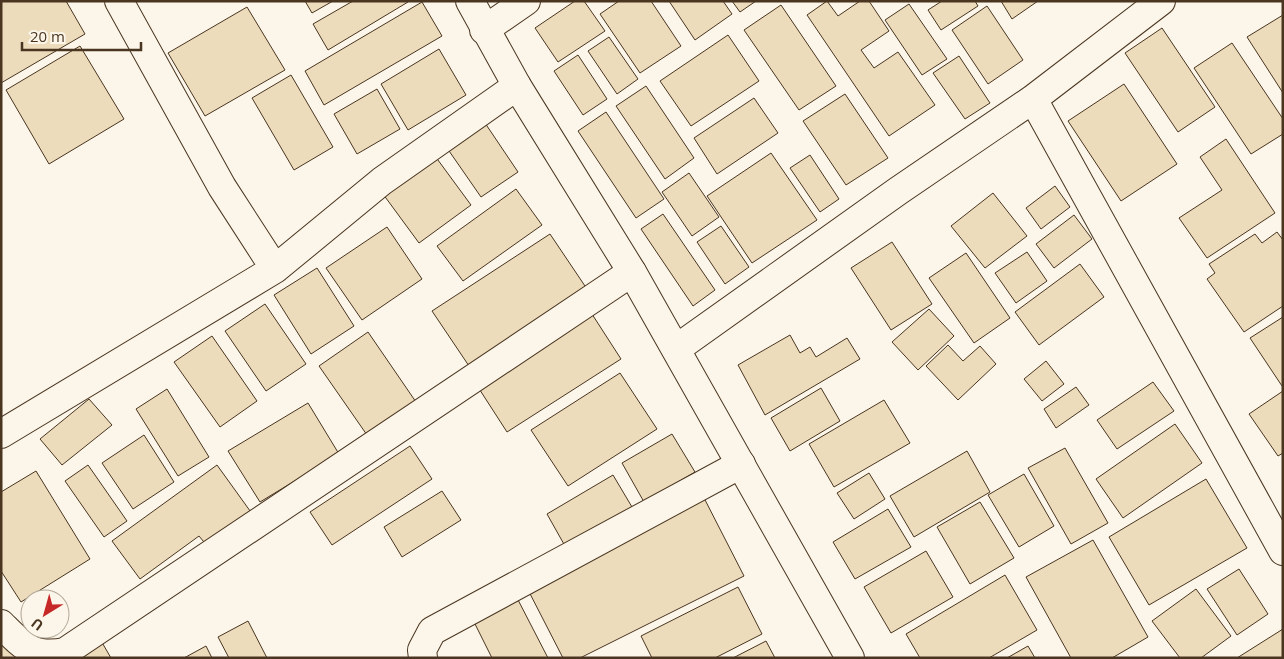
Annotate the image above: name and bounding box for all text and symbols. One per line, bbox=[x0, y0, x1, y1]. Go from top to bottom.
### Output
scale bar bbox=[22, 20, 141, 52]
text: 20 m bbox=[30, 26, 65, 46]
north arrow bbox=[20, 589, 70, 639]
text: U bbox=[27, 614, 47, 636]

